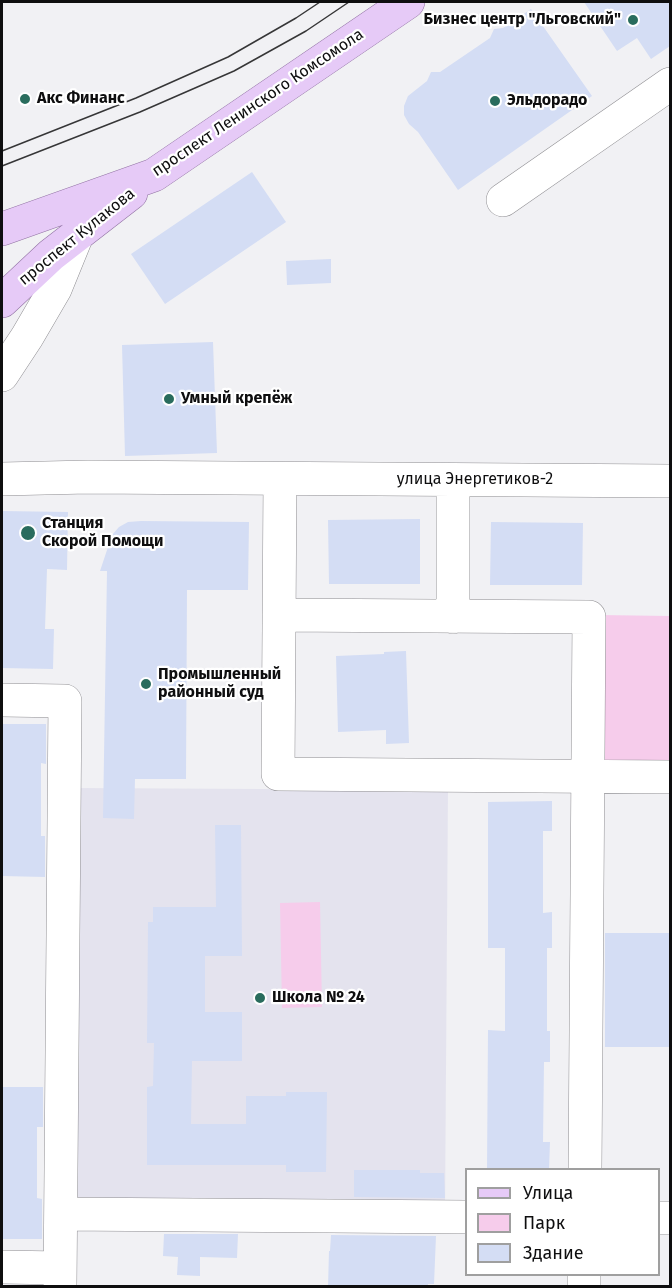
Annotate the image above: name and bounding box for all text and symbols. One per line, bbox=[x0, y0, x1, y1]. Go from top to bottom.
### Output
place label: Бизнес центр "Льговский" bbox=[424, 10, 621, 30]
marker: Бизнес центр "Льговский" bbox=[626, 13, 640, 27]
street label: проспект Ленинского Комсомола bbox=[149, 25, 367, 181]
place label: Акс Финанс bbox=[37, 89, 125, 109]
place label: Эльдорадо bbox=[507, 91, 587, 111]
marker: Акс Финанс bbox=[18, 92, 32, 106]
marker: Эльдорадо bbox=[488, 94, 502, 108]
street label: проспект Кулакова bbox=[15, 184, 139, 290]
place label: Умный крепёж bbox=[181, 389, 292, 409]
marker: Умный крепёж bbox=[162, 392, 176, 406]
street label: улица Энергетиков-2 bbox=[397, 470, 553, 490]
place label: Станция Скорой Помощи bbox=[42, 514, 163, 552]
marker: Станция Скорой Помощи bbox=[19, 524, 37, 542]
place label: Промышленный районный суд bbox=[158, 665, 281, 703]
marker: Промышленный районный суд bbox=[139, 677, 153, 691]
place label: Школа № 24 bbox=[272, 988, 365, 1008]
marker: Школа № 24 bbox=[253, 991, 267, 1005]
legend bbox=[465, 1168, 660, 1276]
text: Улица bbox=[523, 1182, 573, 1204]
text: Парк bbox=[523, 1212, 565, 1234]
text: Здание bbox=[523, 1242, 584, 1264]

